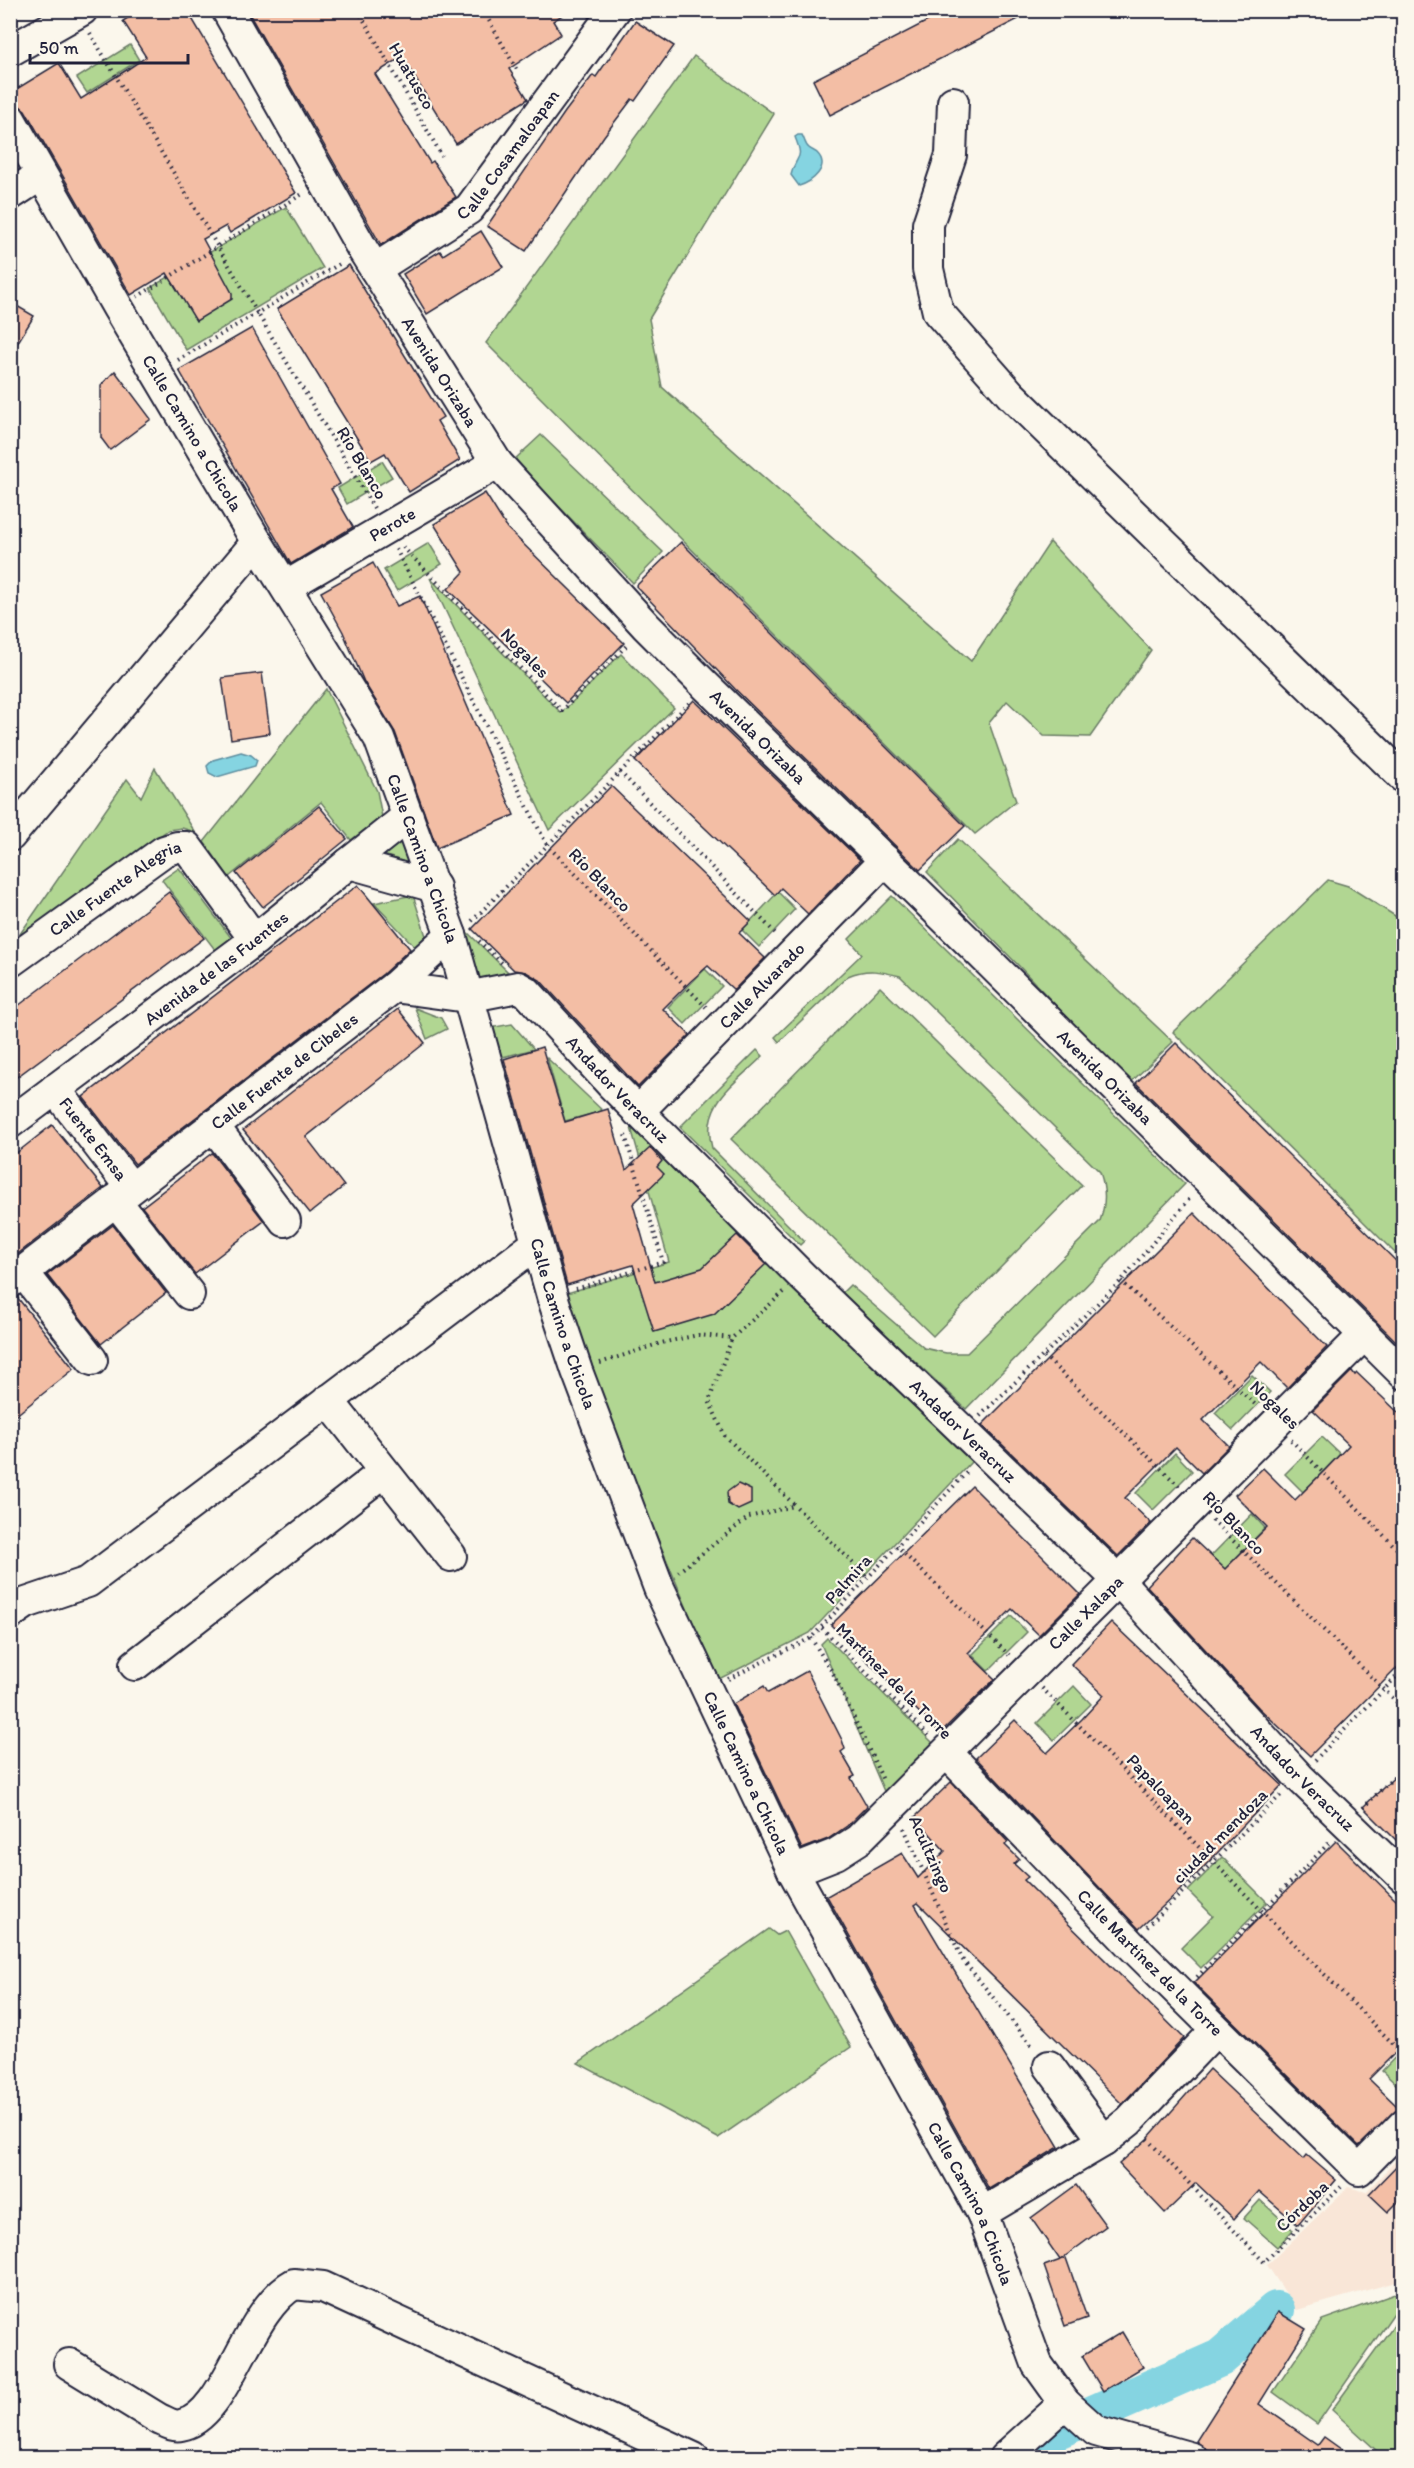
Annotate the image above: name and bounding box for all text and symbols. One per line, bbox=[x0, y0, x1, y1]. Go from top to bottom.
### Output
scale bar bbox=[30, 27, 188, 65]
text: 50 m bbox=[39, 37, 79, 59]
street label: Huatusco bbox=[384, 39, 440, 113]
street label: Calle Cosamaloapan bbox=[452, 85, 564, 225]
street label: Avenida Orizaba bbox=[397, 313, 483, 432]
street label: Calle Camino a Chicola bbox=[137, 350, 248, 516]
street label: Río Blanco bbox=[332, 423, 392, 503]
street label: Perote bbox=[365, 502, 419, 546]
street label: Nogales bbox=[496, 623, 554, 683]
street label: Avenida Orizaba bbox=[705, 685, 812, 789]
street label: Calle Camino a Chicola bbox=[382, 771, 464, 946]
street label: Calle Fuente Alegria bbox=[45, 835, 184, 941]
street label: Río Blanco bbox=[564, 843, 636, 917]
street label: Avenida de las Fuentes bbox=[140, 906, 293, 1030]
street label: Calle Alvarado bbox=[714, 937, 809, 1034]
street label: Calle Fuente de Cibeles bbox=[206, 1008, 362, 1135]
street label: Avenida Orizaba bbox=[1053, 1025, 1158, 1130]
street label: Andador Veracruz bbox=[561, 1031, 674, 1147]
street label: Fuente Emsa bbox=[54, 1093, 133, 1186]
street label: Calle Camino a Chicola bbox=[525, 1236, 602, 1413]
street label: Andador Veracruz bbox=[905, 1374, 1021, 1487]
street label: Nogales bbox=[1245, 1376, 1305, 1434]
street label: Río Blanco bbox=[1198, 1486, 1270, 1560]
street label: Palmira bbox=[820, 1549, 877, 1609]
street label: Calle Xalapa bbox=[1044, 1571, 1128, 1655]
street label: Martínez de la Torre bbox=[831, 1618, 957, 1744]
street label: Calle Camino a Chicola bbox=[698, 1687, 795, 1859]
street label: Andador Veracruz bbox=[1246, 1720, 1360, 1836]
street label: Papaloapan bbox=[1122, 1749, 1200, 1829]
street label: ciudad mendoza bbox=[1168, 1783, 1273, 1888]
street label: Acultzingo bbox=[904, 1812, 958, 1896]
street label: Calle Martínez de la Torre bbox=[1072, 1885, 1228, 2041]
street label: Calle Camino a Chicola bbox=[923, 2118, 1019, 2289]
street label: Córdoba bbox=[1271, 2175, 1333, 2237]

